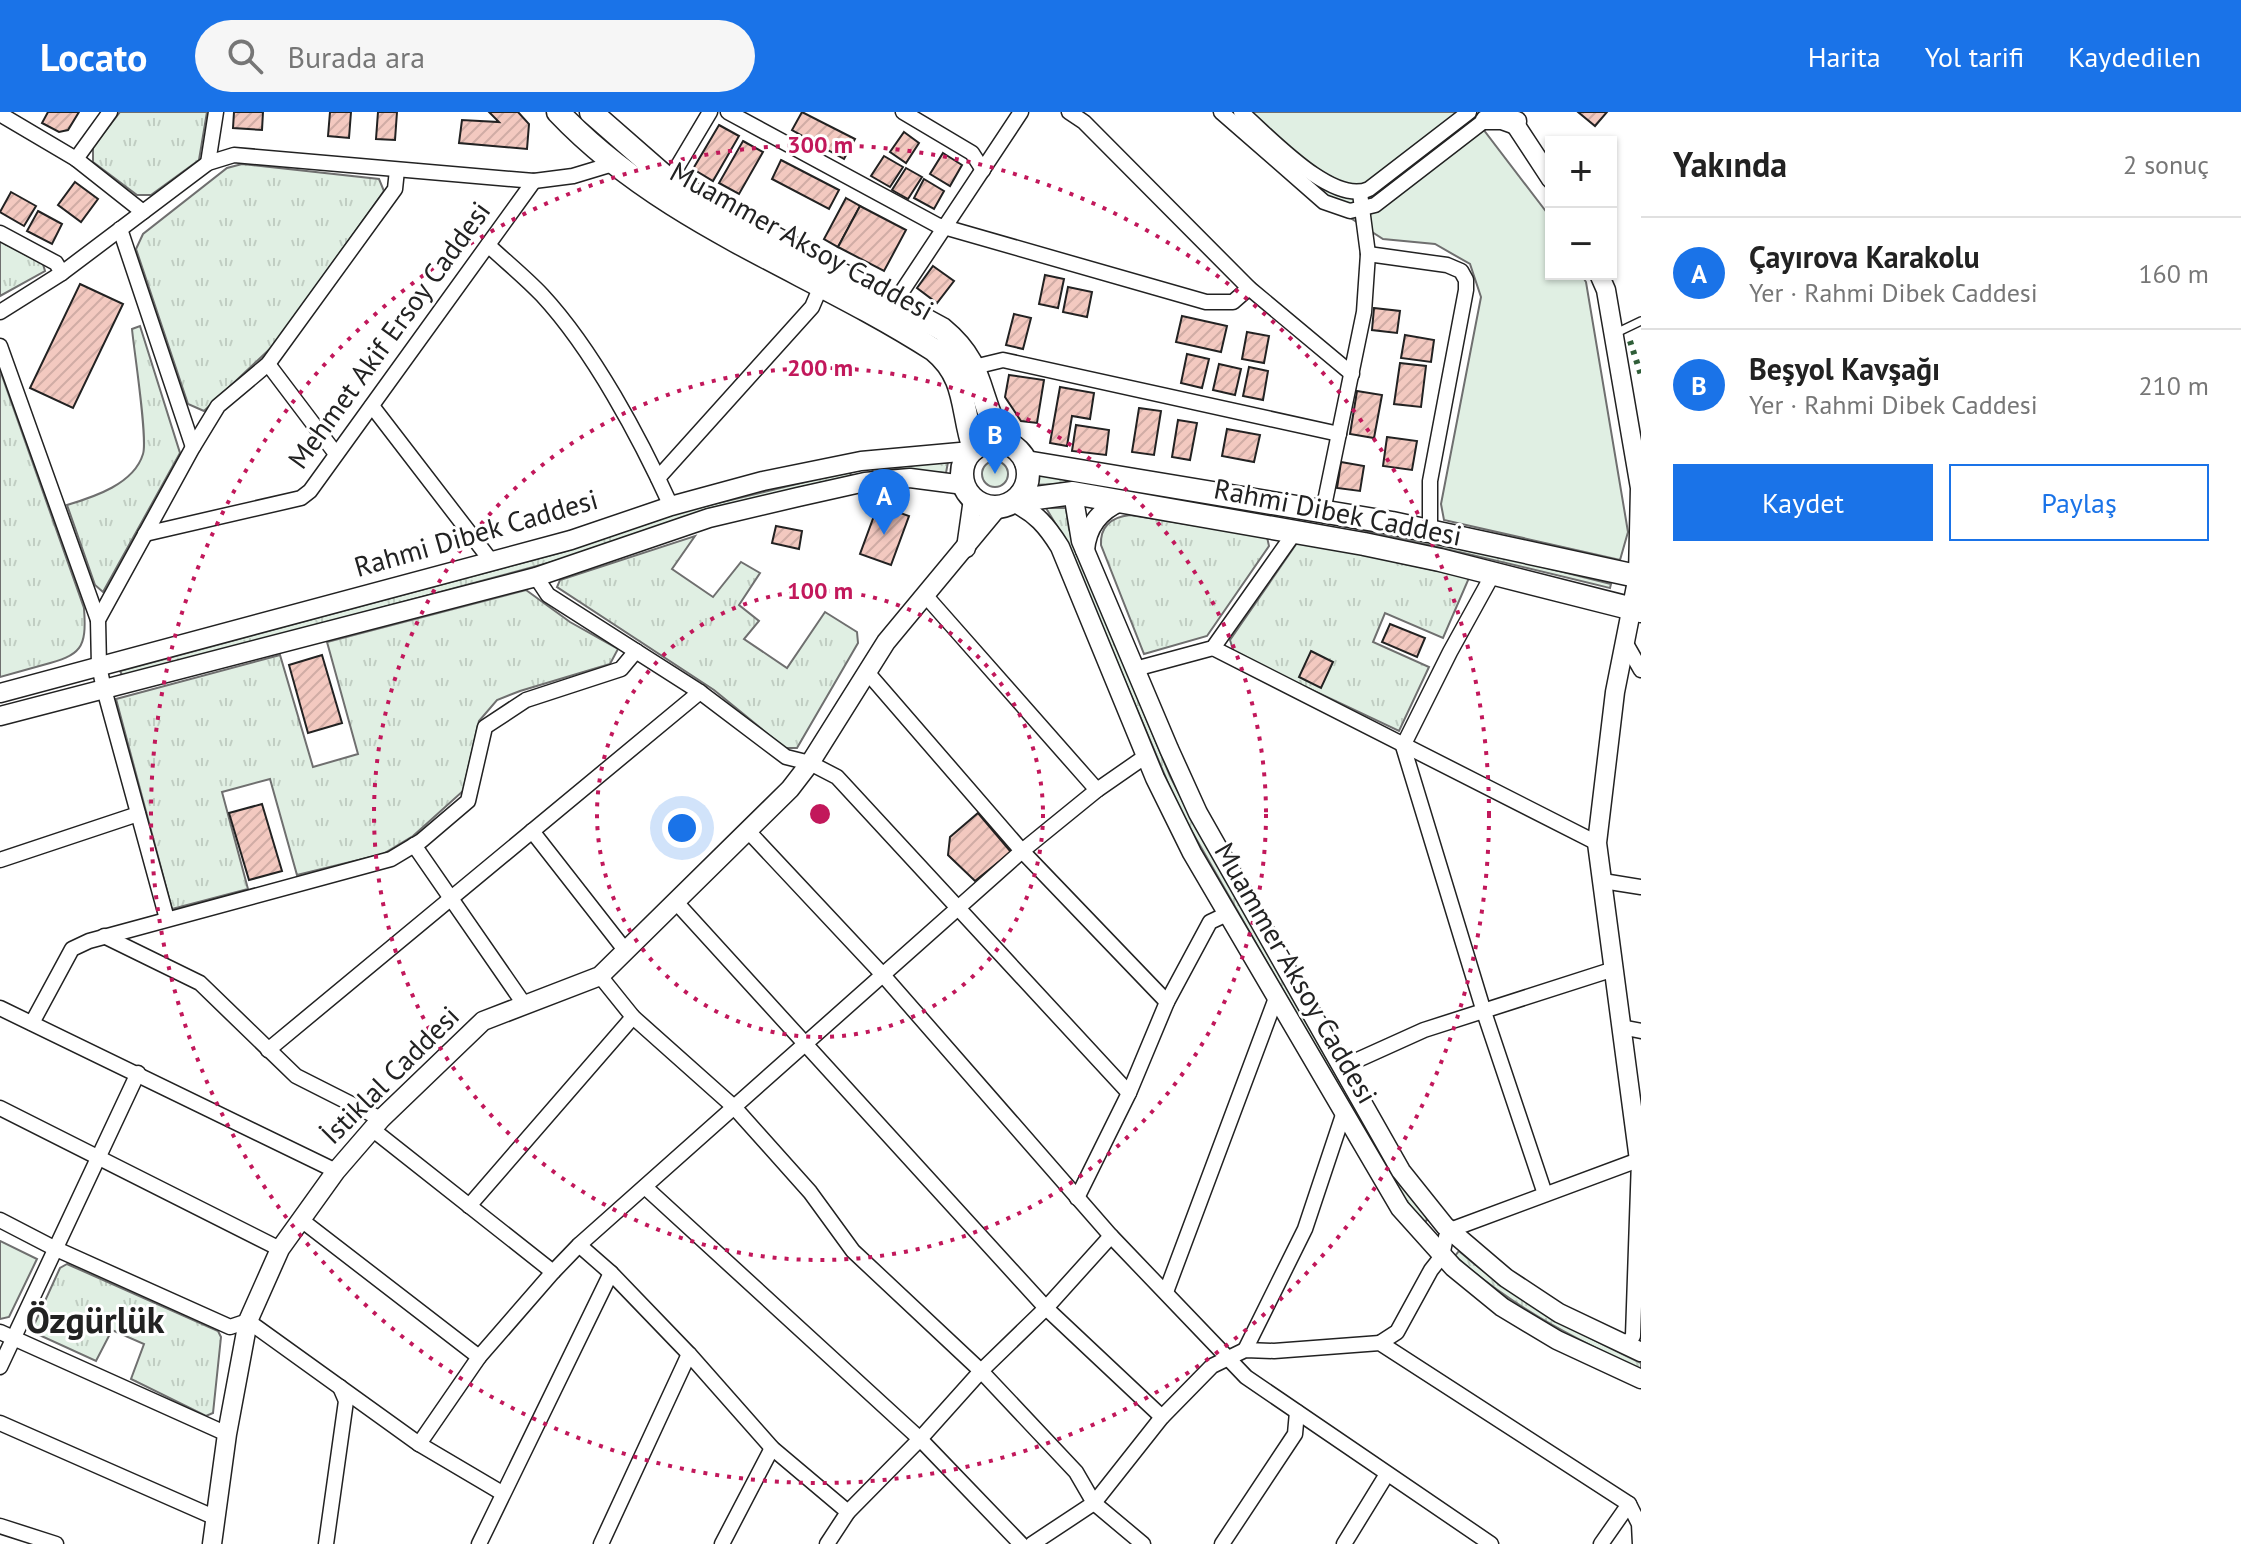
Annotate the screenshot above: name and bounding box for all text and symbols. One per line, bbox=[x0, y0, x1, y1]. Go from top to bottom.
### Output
search box bbox=[195, 20, 755, 92]
text: Locato bbox=[40, 32, 147, 81]
icon: search bbox=[223, 34, 267, 78]
text: Burada ara bbox=[287, 37, 425, 76]
text: Harita bbox=[1808, 38, 1881, 75]
text: Yol tarifi bbox=[1925, 38, 2024, 75]
text: Kaydedilen bbox=[2068, 38, 2201, 75]
text: 300 m bbox=[787, 129, 853, 160]
map controls bbox=[1545, 136, 1617, 280]
button: + bbox=[1545, 136, 1617, 208]
text: Yakında bbox=[1673, 142, 1787, 186]
text: 2 sonuç bbox=[2123, 148, 2209, 181]
street label: Muammer Aksoy Caddesi bbox=[664, 153, 941, 328]
street label: Mehmet Akif Ersoy Caddesi bbox=[279, 194, 498, 476]
button: − bbox=[1545, 208, 1617, 280]
text: Çayırova Karakolu bbox=[1749, 237, 1980, 276]
text: A bbox=[1691, 257, 1707, 290]
text: 160 m bbox=[2138, 257, 2209, 290]
text: Yer · Rahmi Dibek Caddesi bbox=[1749, 276, 2038, 309]
text: Beşyol Kavşağı bbox=[1749, 349, 1940, 388]
text: 200 m bbox=[787, 352, 853, 383]
text: B bbox=[1691, 369, 1707, 402]
text: 210 m bbox=[2138, 369, 2209, 402]
text: Yer · Rahmi Dibek Caddesi bbox=[1749, 388, 2038, 421]
pin: B bbox=[969, 408, 1021, 474]
button: Kaydet bbox=[1673, 464, 1933, 541]
button: Paylaş bbox=[1949, 464, 2209, 541]
pin: A bbox=[858, 469, 910, 535]
street label: Rahmi Dibek Caddesi bbox=[1211, 469, 1465, 554]
street label: Rahmi Dibek Caddesi bbox=[350, 480, 602, 585]
text: 100 m bbox=[787, 575, 853, 606]
centre of rings bbox=[806, 800, 834, 828]
your location bbox=[662, 808, 702, 848]
street label: Muammer Aksoy Caddesi bbox=[1206, 835, 1386, 1110]
street label: İstiklal Caddesi bbox=[313, 998, 467, 1152]
district label: Özgürlük bbox=[26, 1296, 165, 1343]

